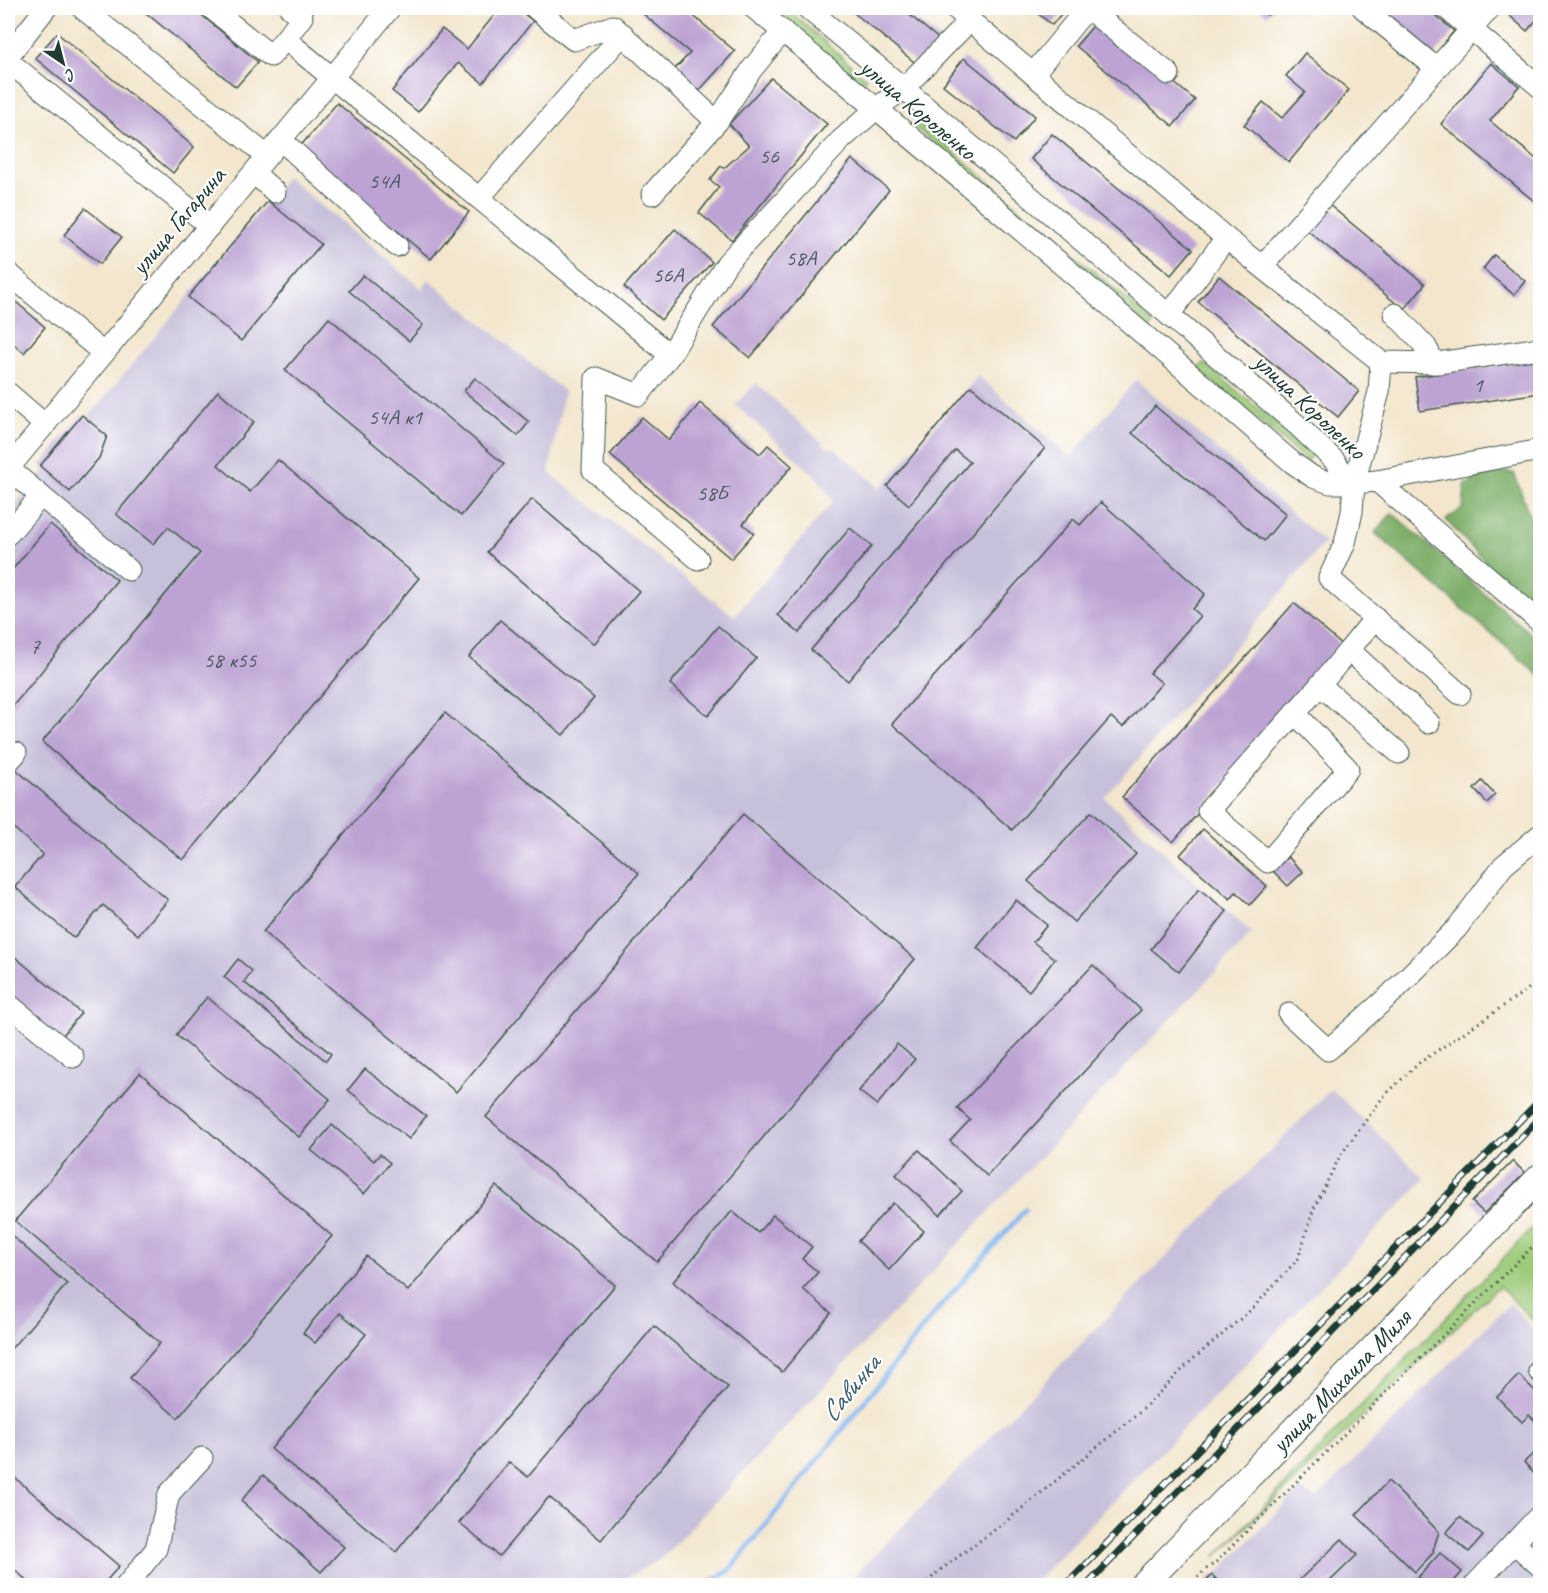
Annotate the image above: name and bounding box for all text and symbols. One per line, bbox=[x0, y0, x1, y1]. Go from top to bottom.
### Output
north arrow bbox=[33, 33, 93, 93]
street label: улица Короленко bbox=[851, 49, 984, 169]
text: С bbox=[60, 64, 80, 86]
house number: 56 bbox=[759, 142, 780, 170]
street label: улица Гагарина bbox=[122, 159, 234, 284]
house number: 54А bbox=[369, 167, 400, 195]
house number: 58А bbox=[786, 244, 817, 272]
house number: 56А bbox=[653, 261, 684, 289]
street label: улица Короленко bbox=[1245, 344, 1375, 468]
house number: 1 bbox=[1473, 371, 1484, 399]
house number: 54А к1 bbox=[368, 403, 423, 431]
house number: 58Б bbox=[697, 479, 731, 507]
house number: 7 bbox=[30, 632, 41, 660]
house number: 58 к55 bbox=[203, 646, 258, 674]
street label: улица Михаила Миля bbox=[1262, 1300, 1420, 1462]
water label: Савинка bbox=[813, 1345, 889, 1429]

